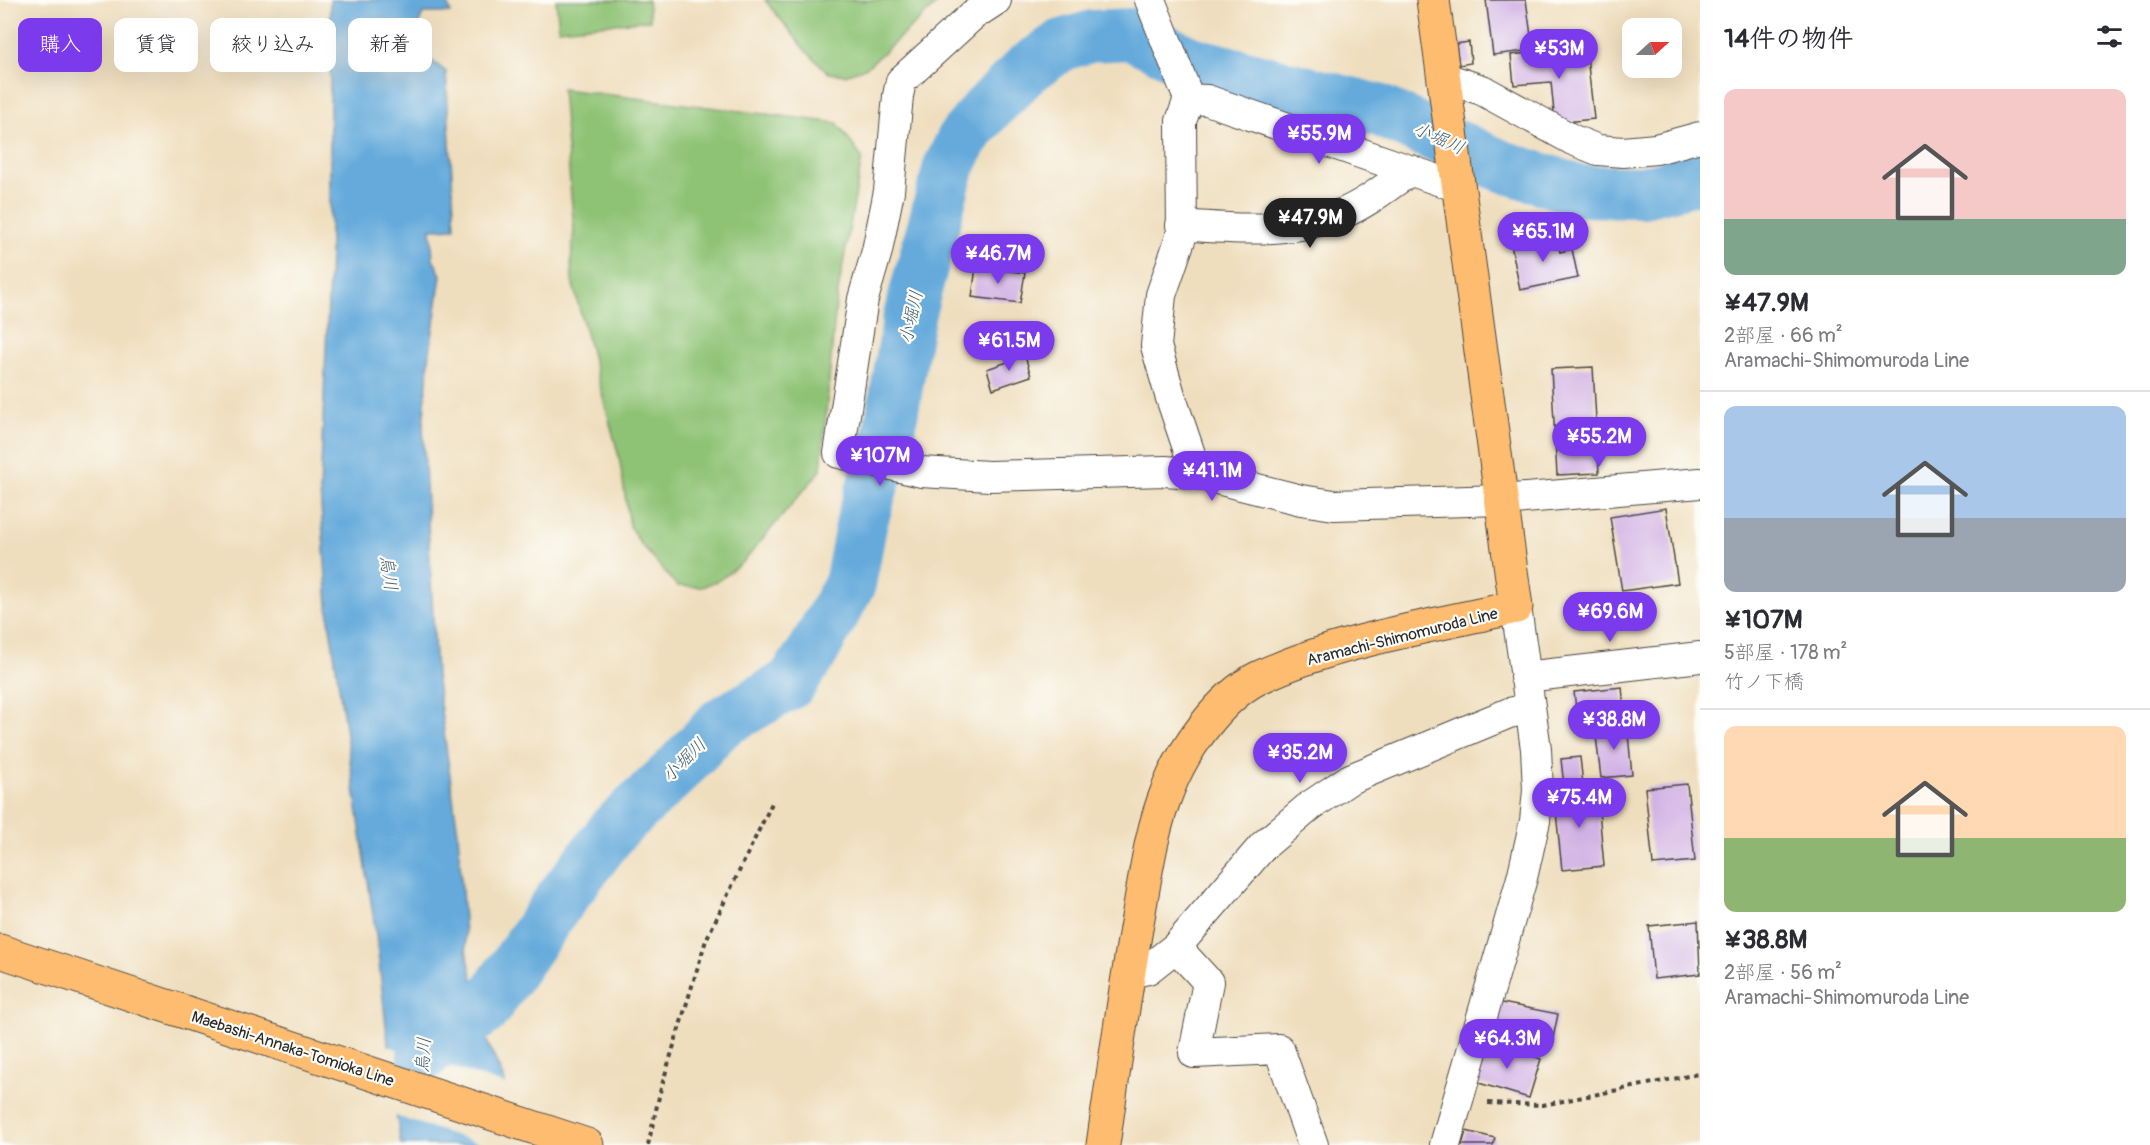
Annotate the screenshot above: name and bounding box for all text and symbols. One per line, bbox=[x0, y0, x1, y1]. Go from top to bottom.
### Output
chip: 購入 bbox=[18, 18, 102, 72]
chip: 賃貸 bbox=[114, 18, 198, 72]
chip: 絞り込み bbox=[210, 18, 336, 72]
chip: 新着 bbox=[348, 18, 432, 72]
north arrow bbox=[1622, 18, 1682, 78]
map controls bbox=[1622, 18, 1682, 78]
icon: filters bbox=[2093, 20, 2126, 53]
text: 14件の物件 bbox=[1724, 23, 1853, 55]
pin: ¥53M bbox=[1523, 29, 1595, 80]
text: ¥53M bbox=[1534, 36, 1584, 61]
pin: ¥55.9M bbox=[1270, 114, 1368, 165]
water label: 小堀川 bbox=[1409, 117, 1468, 160]
text: ¥55.9M bbox=[1287, 121, 1351, 146]
icon: home bbox=[1871, 128, 1979, 236]
pin: ¥47.9M bbox=[1261, 198, 1359, 249]
text: ¥47.9M bbox=[1277, 205, 1343, 230]
pin: ¥65.1M bbox=[1494, 212, 1592, 263]
text: ¥65.1M bbox=[1512, 219, 1574, 244]
pin: ¥46.7M bbox=[949, 234, 1047, 285]
text: ¥46.7M bbox=[965, 241, 1031, 266]
text: ¥47.9M bbox=[1724, 287, 1809, 319]
water label: 小堀川 bbox=[895, 288, 928, 346]
pin: ¥61.5M bbox=[960, 321, 1058, 372]
text: 2部屋 · 66 m² bbox=[1724, 323, 1843, 348]
text: ¥61.5M bbox=[978, 328, 1040, 353]
text: Aramachi-Shimomuroda Line bbox=[1724, 348, 1969, 373]
pin: ¥55.2M bbox=[1550, 417, 1648, 468]
text: ¥55.2M bbox=[1566, 424, 1632, 449]
pin: ¥107M bbox=[838, 436, 922, 487]
text: ¥107M bbox=[850, 443, 910, 468]
icon: home bbox=[1871, 445, 1979, 553]
pin: ¥41.1M bbox=[1163, 451, 1261, 502]
text: ¥41.1M bbox=[1182, 458, 1242, 483]
water label: 烏川 bbox=[375, 554, 402, 592]
pin: ¥69.6M bbox=[1561, 592, 1659, 643]
text: ¥69.6M bbox=[1577, 599, 1643, 624]
street label: Aramachi-Shimomuroda Line bbox=[1305, 604, 1500, 670]
text: ¥107M bbox=[1724, 604, 1802, 636]
text: 5部屋 · 178 m² bbox=[1724, 640, 1847, 665]
text: 竹ノ下橋 bbox=[1724, 669, 1804, 694]
pin: ¥38.8M bbox=[1565, 700, 1663, 751]
text: ¥38.8M bbox=[1582, 707, 1646, 732]
water label: 小堀川 bbox=[657, 733, 712, 788]
pin: ¥35.2M bbox=[1251, 733, 1349, 784]
text: ¥35.2M bbox=[1267, 740, 1333, 765]
icon: home bbox=[1871, 765, 1979, 873]
pin: ¥75.4M bbox=[1530, 778, 1628, 829]
text: ¥75.4M bbox=[1546, 785, 1612, 810]
text: ¥38.8M bbox=[1724, 924, 1807, 956]
text: 2部屋 · 56 m² bbox=[1724, 960, 1842, 985]
text: Aramachi-Shimomuroda Line bbox=[1724, 985, 1969, 1010]
street label: Maebashi-Annaka-Tomioka Line bbox=[189, 1007, 397, 1091]
pin: ¥64.3M bbox=[1458, 1019, 1556, 1070]
text: ¥64.3M bbox=[1473, 1026, 1541, 1051]
water label: 烏川 bbox=[411, 1036, 436, 1074]

